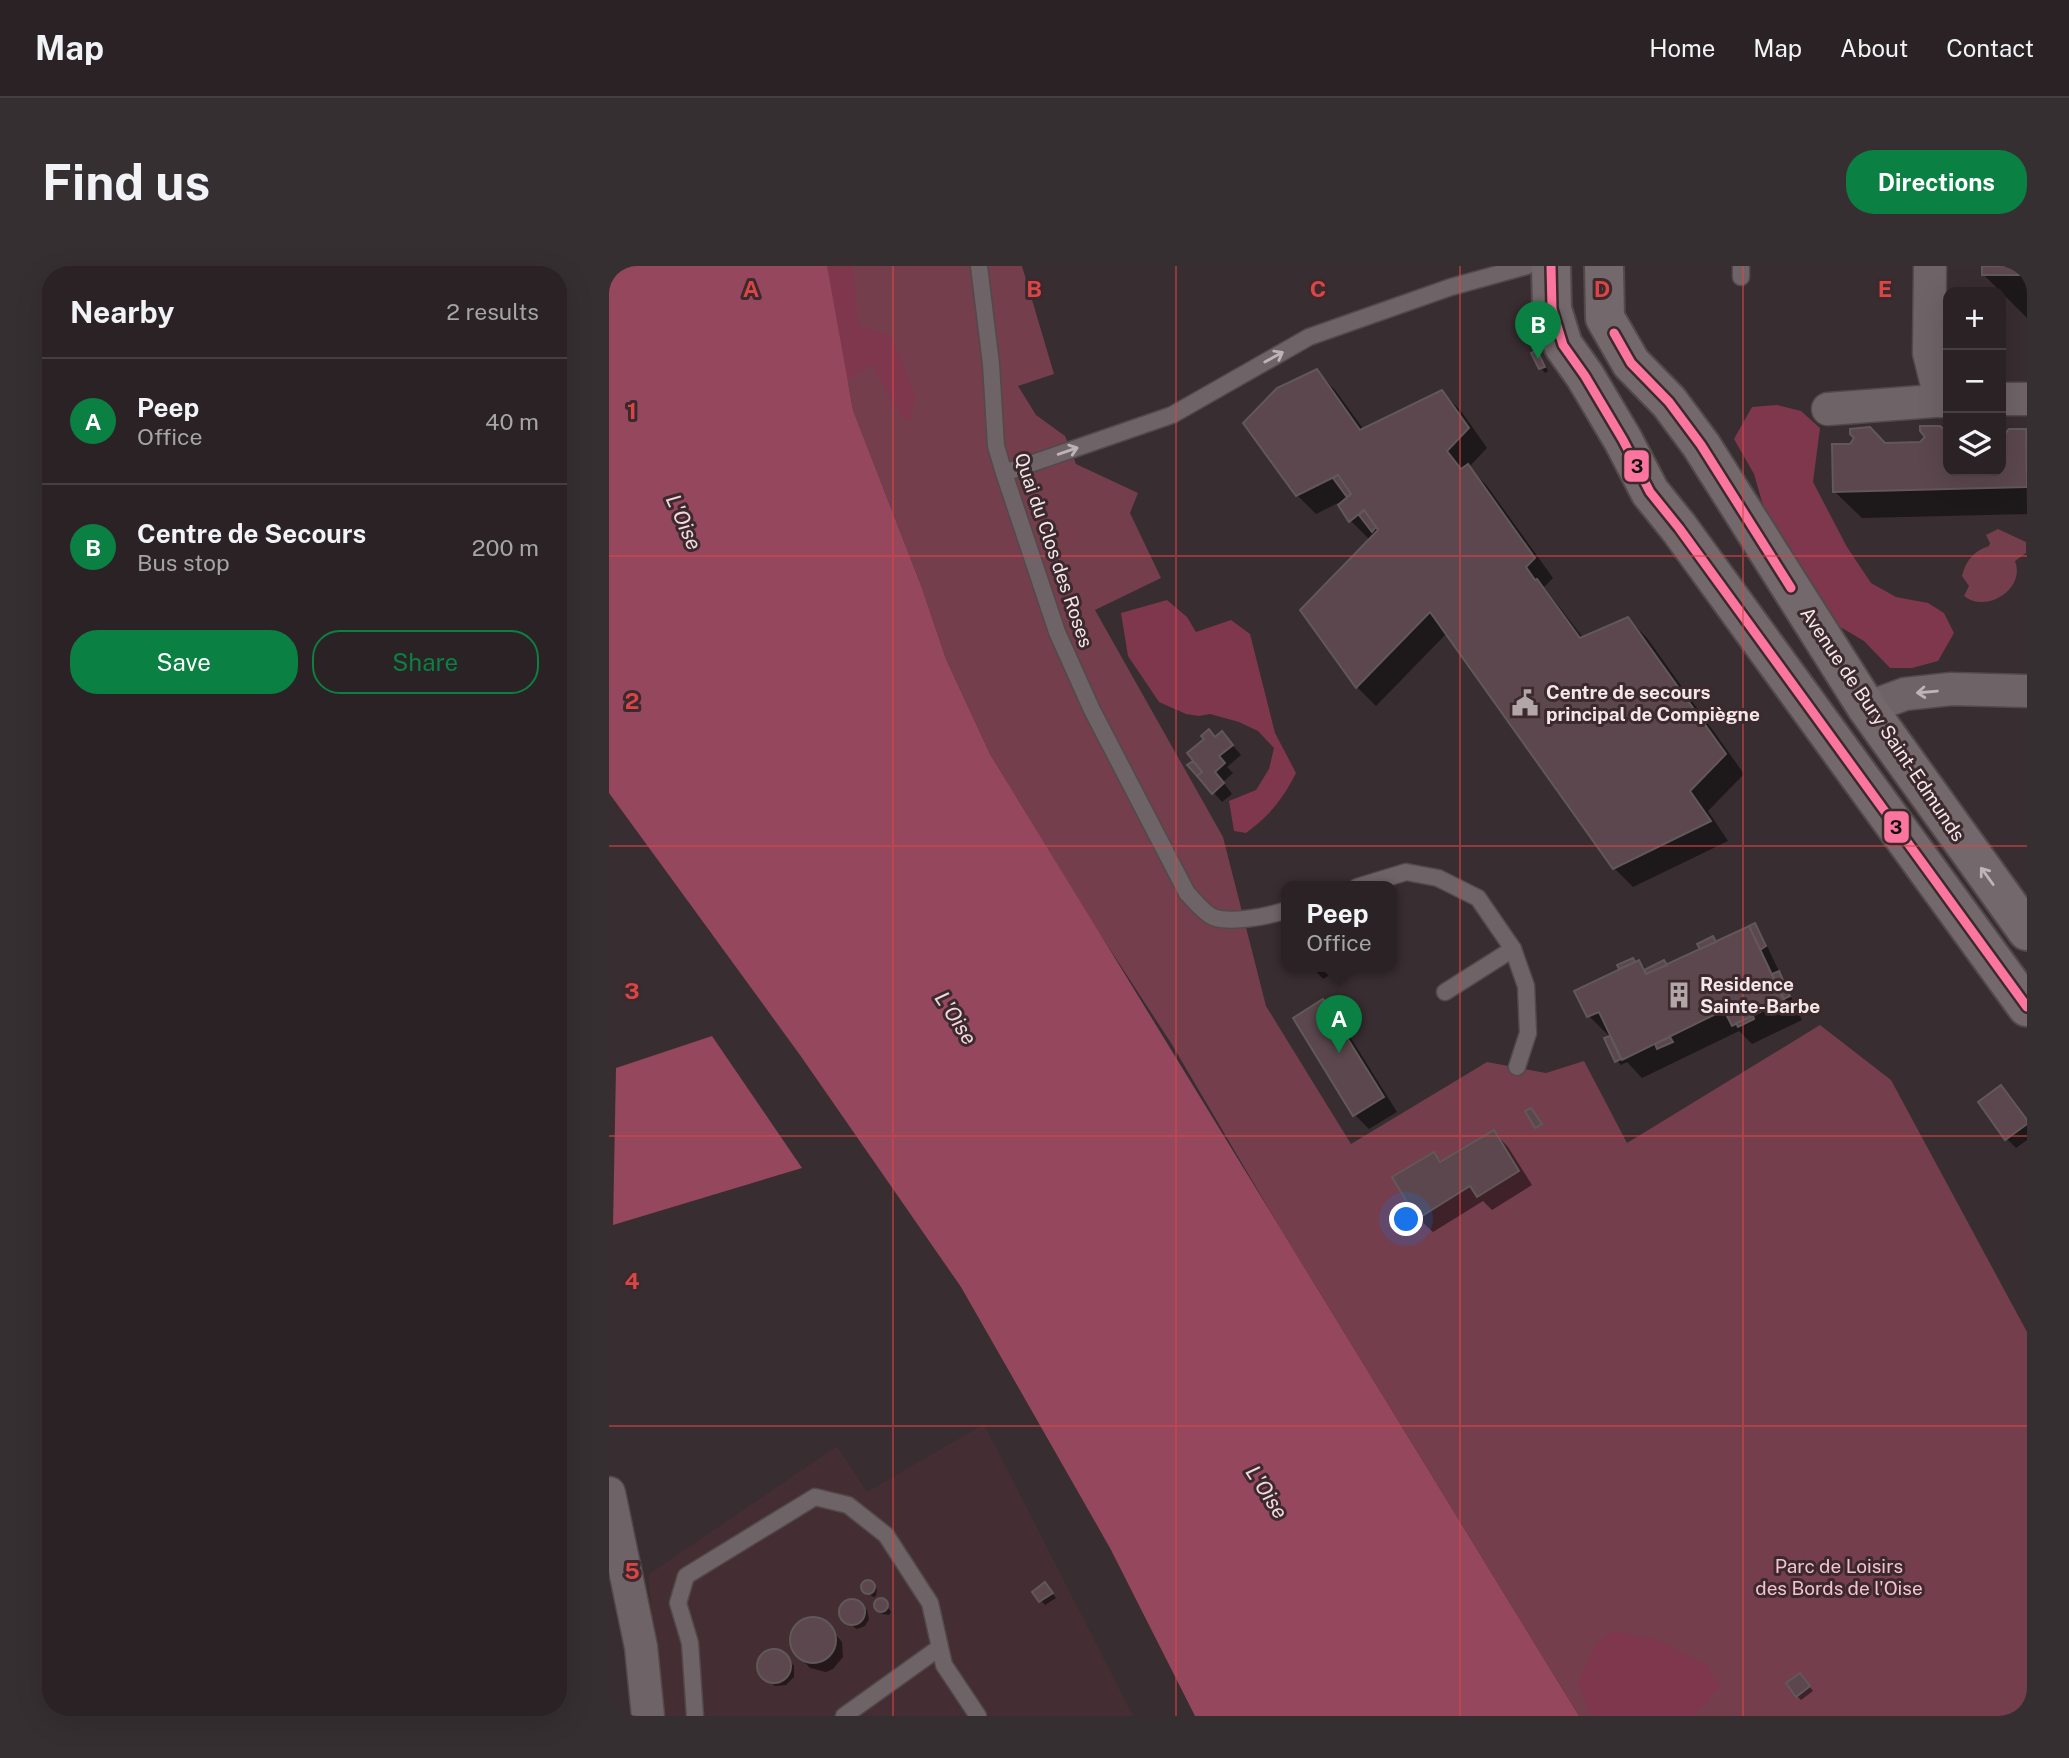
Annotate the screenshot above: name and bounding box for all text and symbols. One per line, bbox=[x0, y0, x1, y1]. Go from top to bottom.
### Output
text: Map bbox=[35, 29, 104, 67]
text: Home bbox=[1649, 34, 1715, 62]
text: Map bbox=[1753, 34, 1802, 62]
text: About bbox=[1840, 34, 1908, 62]
text: Contact bbox=[1946, 34, 2034, 62]
button: Directions bbox=[1846, 150, 2027, 214]
text: Find us bbox=[42, 153, 210, 211]
text: A bbox=[743, 275, 760, 302]
text: B bbox=[1026, 275, 1042, 302]
text: C bbox=[1310, 275, 1326, 302]
text: D bbox=[1594, 275, 1610, 302]
text: E bbox=[1878, 275, 1892, 302]
map controls bbox=[1943, 287, 2006, 476]
button: + bbox=[1943, 287, 2006, 350]
text: Nearby bbox=[70, 294, 174, 330]
text: 2 results bbox=[446, 298, 539, 325]
pin: B bbox=[1515, 301, 1561, 359]
one-way arrow bbox=[1264, 350, 1284, 364]
button: − bbox=[1943, 350, 2006, 413]
text: Peep bbox=[137, 392, 199, 423]
text: 1 bbox=[627, 397, 637, 424]
text: A bbox=[85, 408, 101, 435]
text: 40 m bbox=[485, 408, 539, 435]
button: layers bbox=[1943, 413, 2006, 476]
text: Office bbox=[137, 423, 203, 450]
one-way arrow bbox=[1057, 444, 1079, 457]
line badge: 3 bbox=[1623, 449, 1650, 483]
street label: Quai du Clos des Roses bbox=[1010, 450, 1098, 650]
text: 3 bbox=[1631, 455, 1643, 477]
water label: L'Oise bbox=[661, 490, 707, 554]
text: Centre de Secours bbox=[137, 518, 366, 549]
text: B bbox=[85, 534, 101, 561]
text: 200 m bbox=[472, 534, 539, 561]
text: Bus stop bbox=[137, 549, 230, 576]
street label: Avenue de Bury Saint-Edmunds bbox=[1796, 603, 1970, 845]
button: Save bbox=[70, 630, 298, 694]
button: Share bbox=[312, 630, 539, 694]
place label: Centre de secours principal de Compiègne bbox=[1546, 681, 1760, 725]
one-way arrow bbox=[1916, 685, 1939, 698]
text: 2 bbox=[625, 687, 639, 714]
public building icon: Centre de secours principal de Compiègne bbox=[1510, 688, 1540, 718]
line badge: 3 bbox=[1883, 810, 1910, 844]
text: 3 bbox=[1890, 816, 1902, 838]
one-way arrow bbox=[1980, 867, 1994, 886]
popup bbox=[1281, 881, 1397, 972]
text: Peep bbox=[1306, 898, 1369, 929]
text: Office bbox=[1306, 929, 1372, 956]
place label: Residence Sainte-Barbe bbox=[1700, 973, 1820, 1017]
text: 3 bbox=[624, 977, 640, 1004]
building icon: Residence Sainte-Barbe bbox=[1664, 980, 1694, 1010]
water label: L'Oise bbox=[930, 987, 982, 1049]
pin: A bbox=[1316, 995, 1362, 1053]
your location bbox=[1389, 1202, 1423, 1236]
text: 4 bbox=[624, 1267, 640, 1294]
water label: L'Oise bbox=[1241, 1461, 1293, 1523]
park label: Parc de Loisirs des Bords de l'Oise bbox=[1755, 1555, 1923, 1599]
text: 5 bbox=[624, 1557, 640, 1584]

